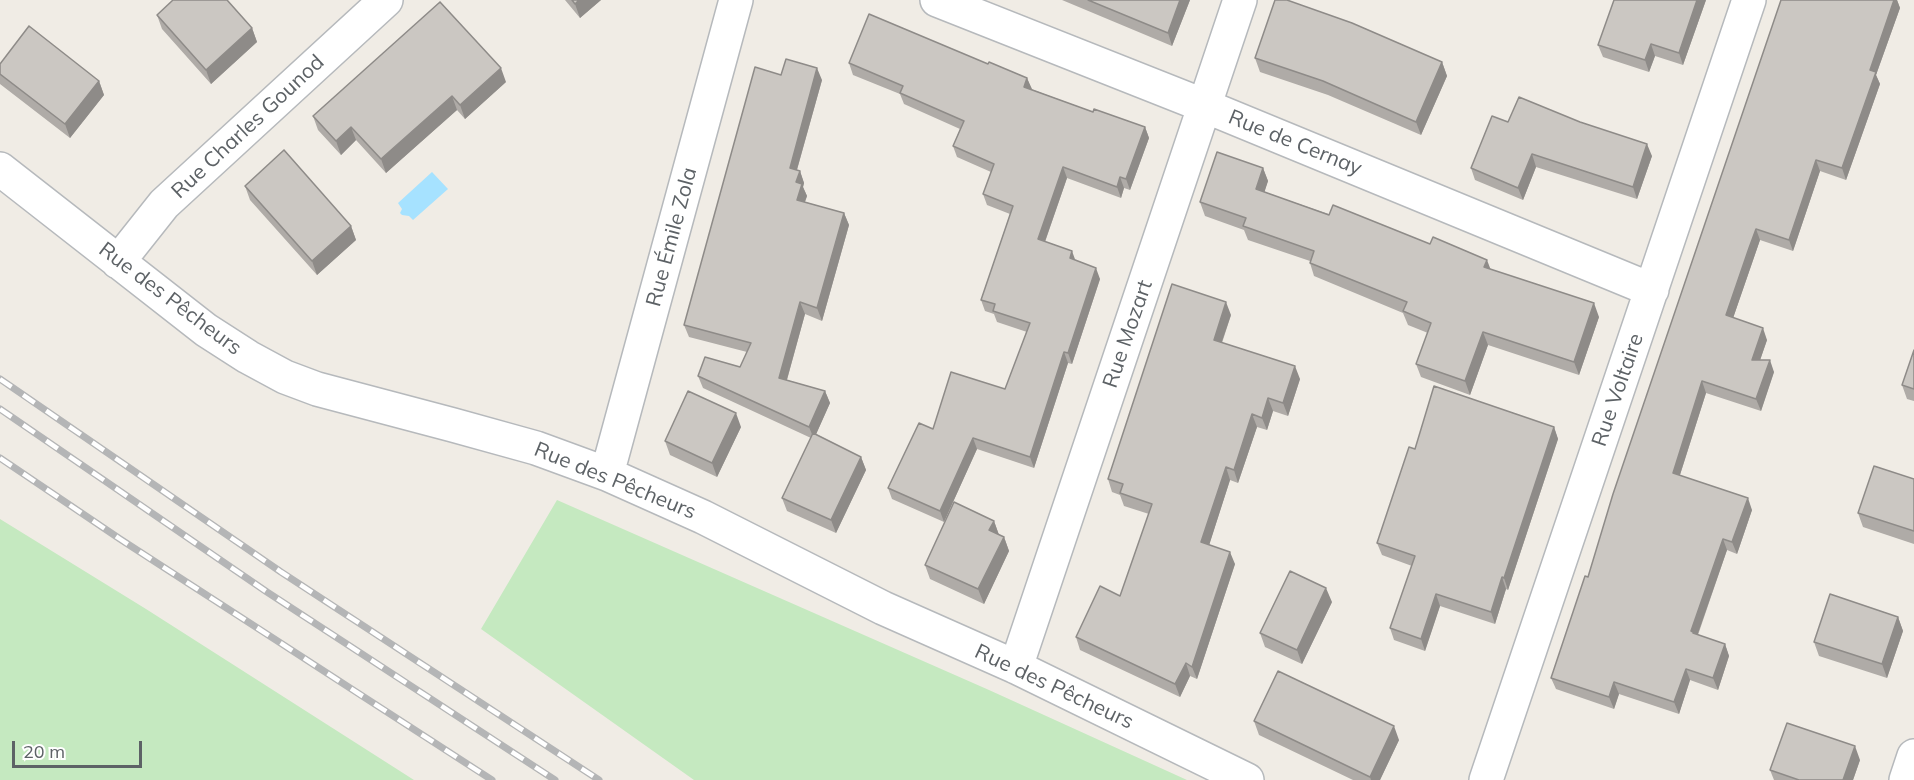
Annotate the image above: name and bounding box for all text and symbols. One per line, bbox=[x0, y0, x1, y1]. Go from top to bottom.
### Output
street label: Rue Charles Gounod bbox=[167, 50, 329, 204]
street label: Rue de Cernay bbox=[1225, 105, 1365, 181]
street label: Rue Émile Zola bbox=[641, 165, 703, 309]
street label: Rue des Pêcheurs bbox=[94, 237, 246, 361]
street label: Rue Mozart bbox=[1098, 277, 1158, 391]
street label: Rue Voltaire bbox=[1587, 330, 1649, 450]
street label: Rue des Pêcheurs bbox=[530, 437, 700, 525]
street label: Rue des Pêcheurs bbox=[971, 639, 1137, 735]
scale bar bbox=[15, 729, 146, 767]
text: 20 m bbox=[23, 740, 65, 763]

